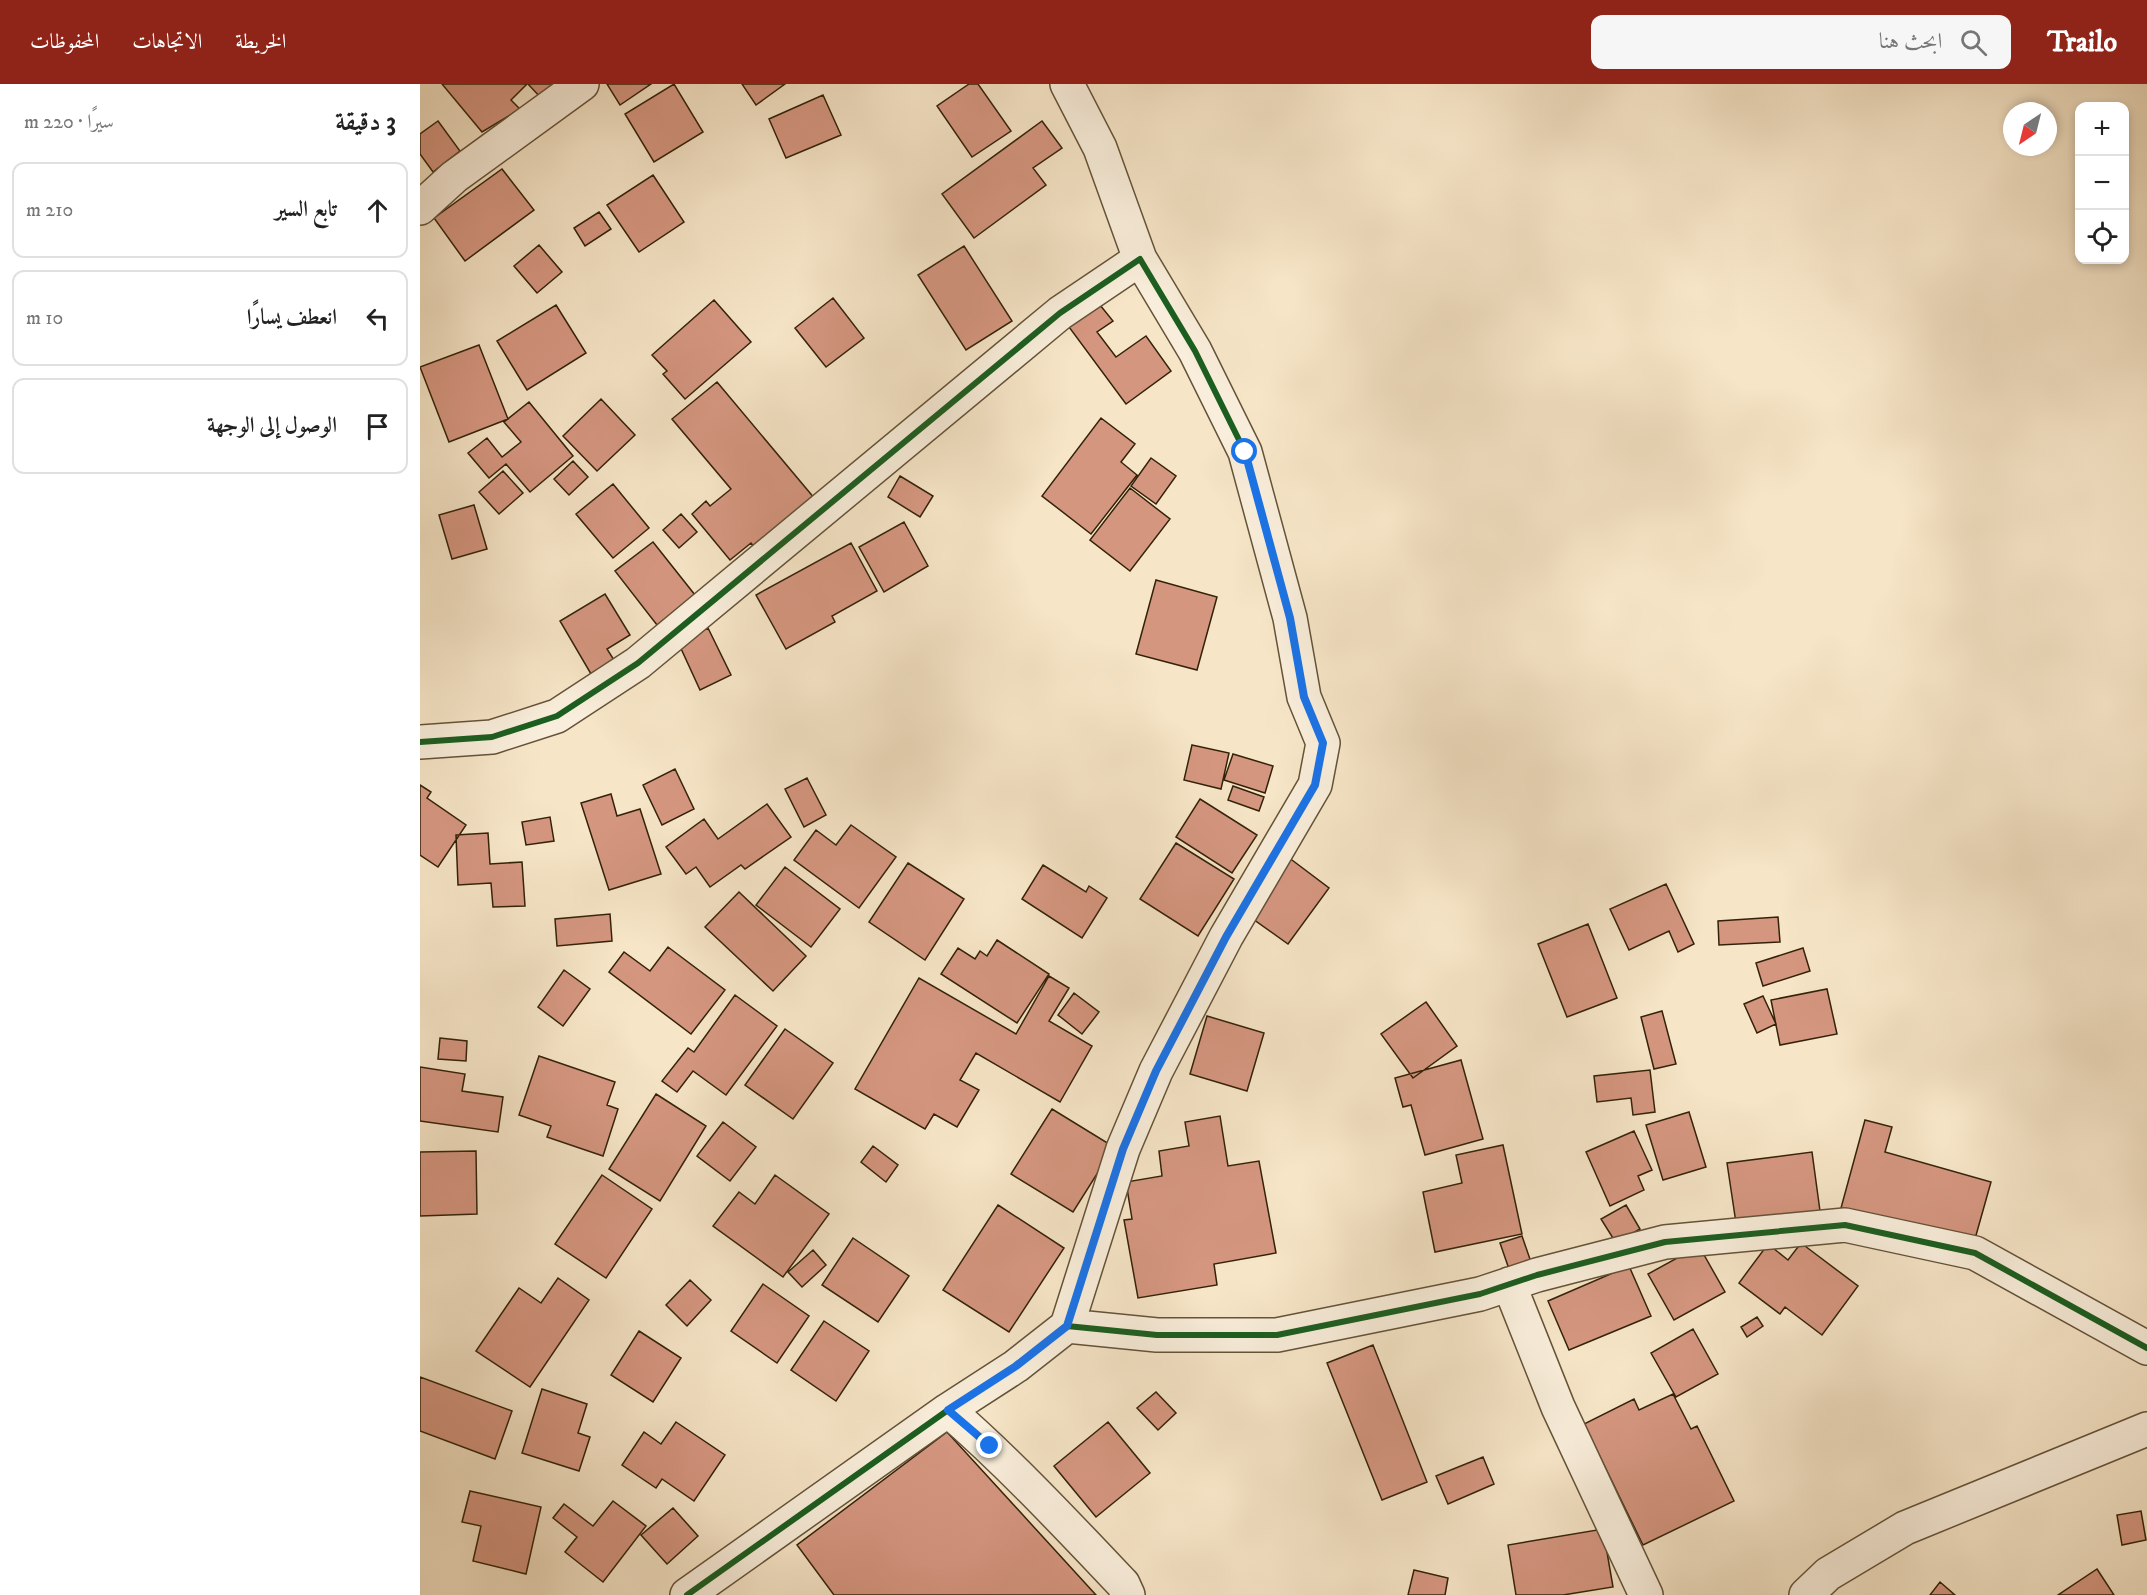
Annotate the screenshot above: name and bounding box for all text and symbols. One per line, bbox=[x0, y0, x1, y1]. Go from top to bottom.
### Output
search box bbox=[1591, 15, 2011, 69]
text: Trailo bbox=[2047, 25, 2117, 60]
icon: search bbox=[1957, 26, 1990, 59]
text: ابحث هنا bbox=[1879, 28, 1942, 55]
text: المحفوظات bbox=[30, 29, 99, 55]
text: الاتجاهات bbox=[132, 29, 202, 55]
text: الخريطة bbox=[235, 29, 286, 55]
north arrow bbox=[2003, 102, 2057, 156]
map controls bbox=[2075, 102, 2129, 264]
button: + bbox=[2075, 102, 2129, 156]
text: 3 دقيقة bbox=[335, 106, 396, 139]
text: سيرًا · 220 m bbox=[24, 110, 114, 135]
button: − bbox=[2075, 156, 2129, 210]
icon: ahead bbox=[361, 194, 394, 227]
text: تابع السير bbox=[275, 196, 337, 223]
text: 210 m bbox=[26, 198, 73, 223]
button: locate bbox=[2075, 210, 2129, 264]
icon: left bbox=[361, 302, 394, 335]
text: انعطف يسارًا bbox=[247, 304, 337, 331]
text: 10 m bbox=[26, 306, 63, 331]
icon: arrive bbox=[361, 410, 394, 443]
text: الوصول إلى الوجهة bbox=[207, 412, 337, 439]
route start bbox=[1231, 438, 1257, 464]
route end bbox=[976, 1432, 1002, 1458]

